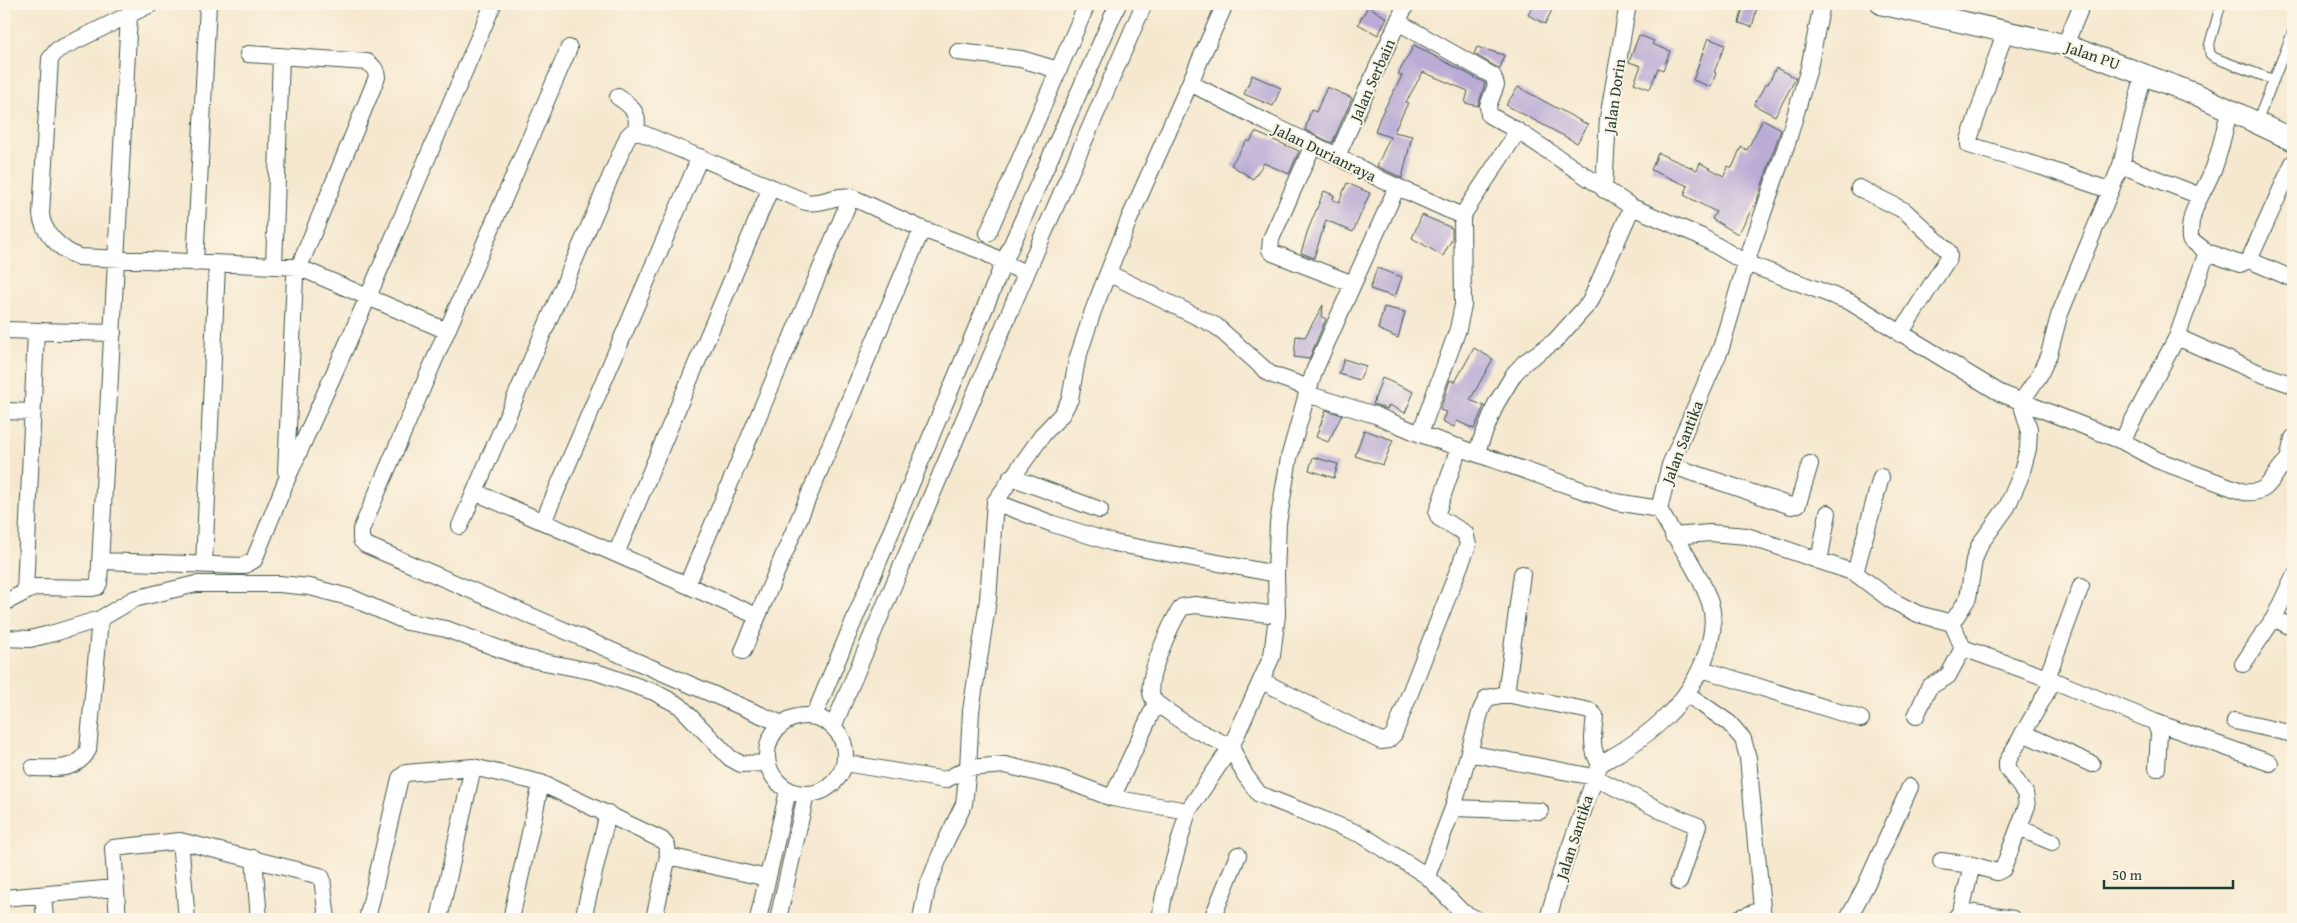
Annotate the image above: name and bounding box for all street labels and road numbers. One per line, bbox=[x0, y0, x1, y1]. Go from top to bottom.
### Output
street label: Jalan PU bbox=[2061, 34, 2124, 76]
street label: Jalan Serbain bbox=[1342, 35, 1401, 127]
street label: Jalan Dorin bbox=[1597, 57, 1631, 137]
street label: Jalan Durianraya bbox=[1267, 116, 1381, 188]
street label: Jalan Santika bbox=[1654, 397, 1709, 489]
street label: Jalan Santika bbox=[1548, 791, 1599, 884]

